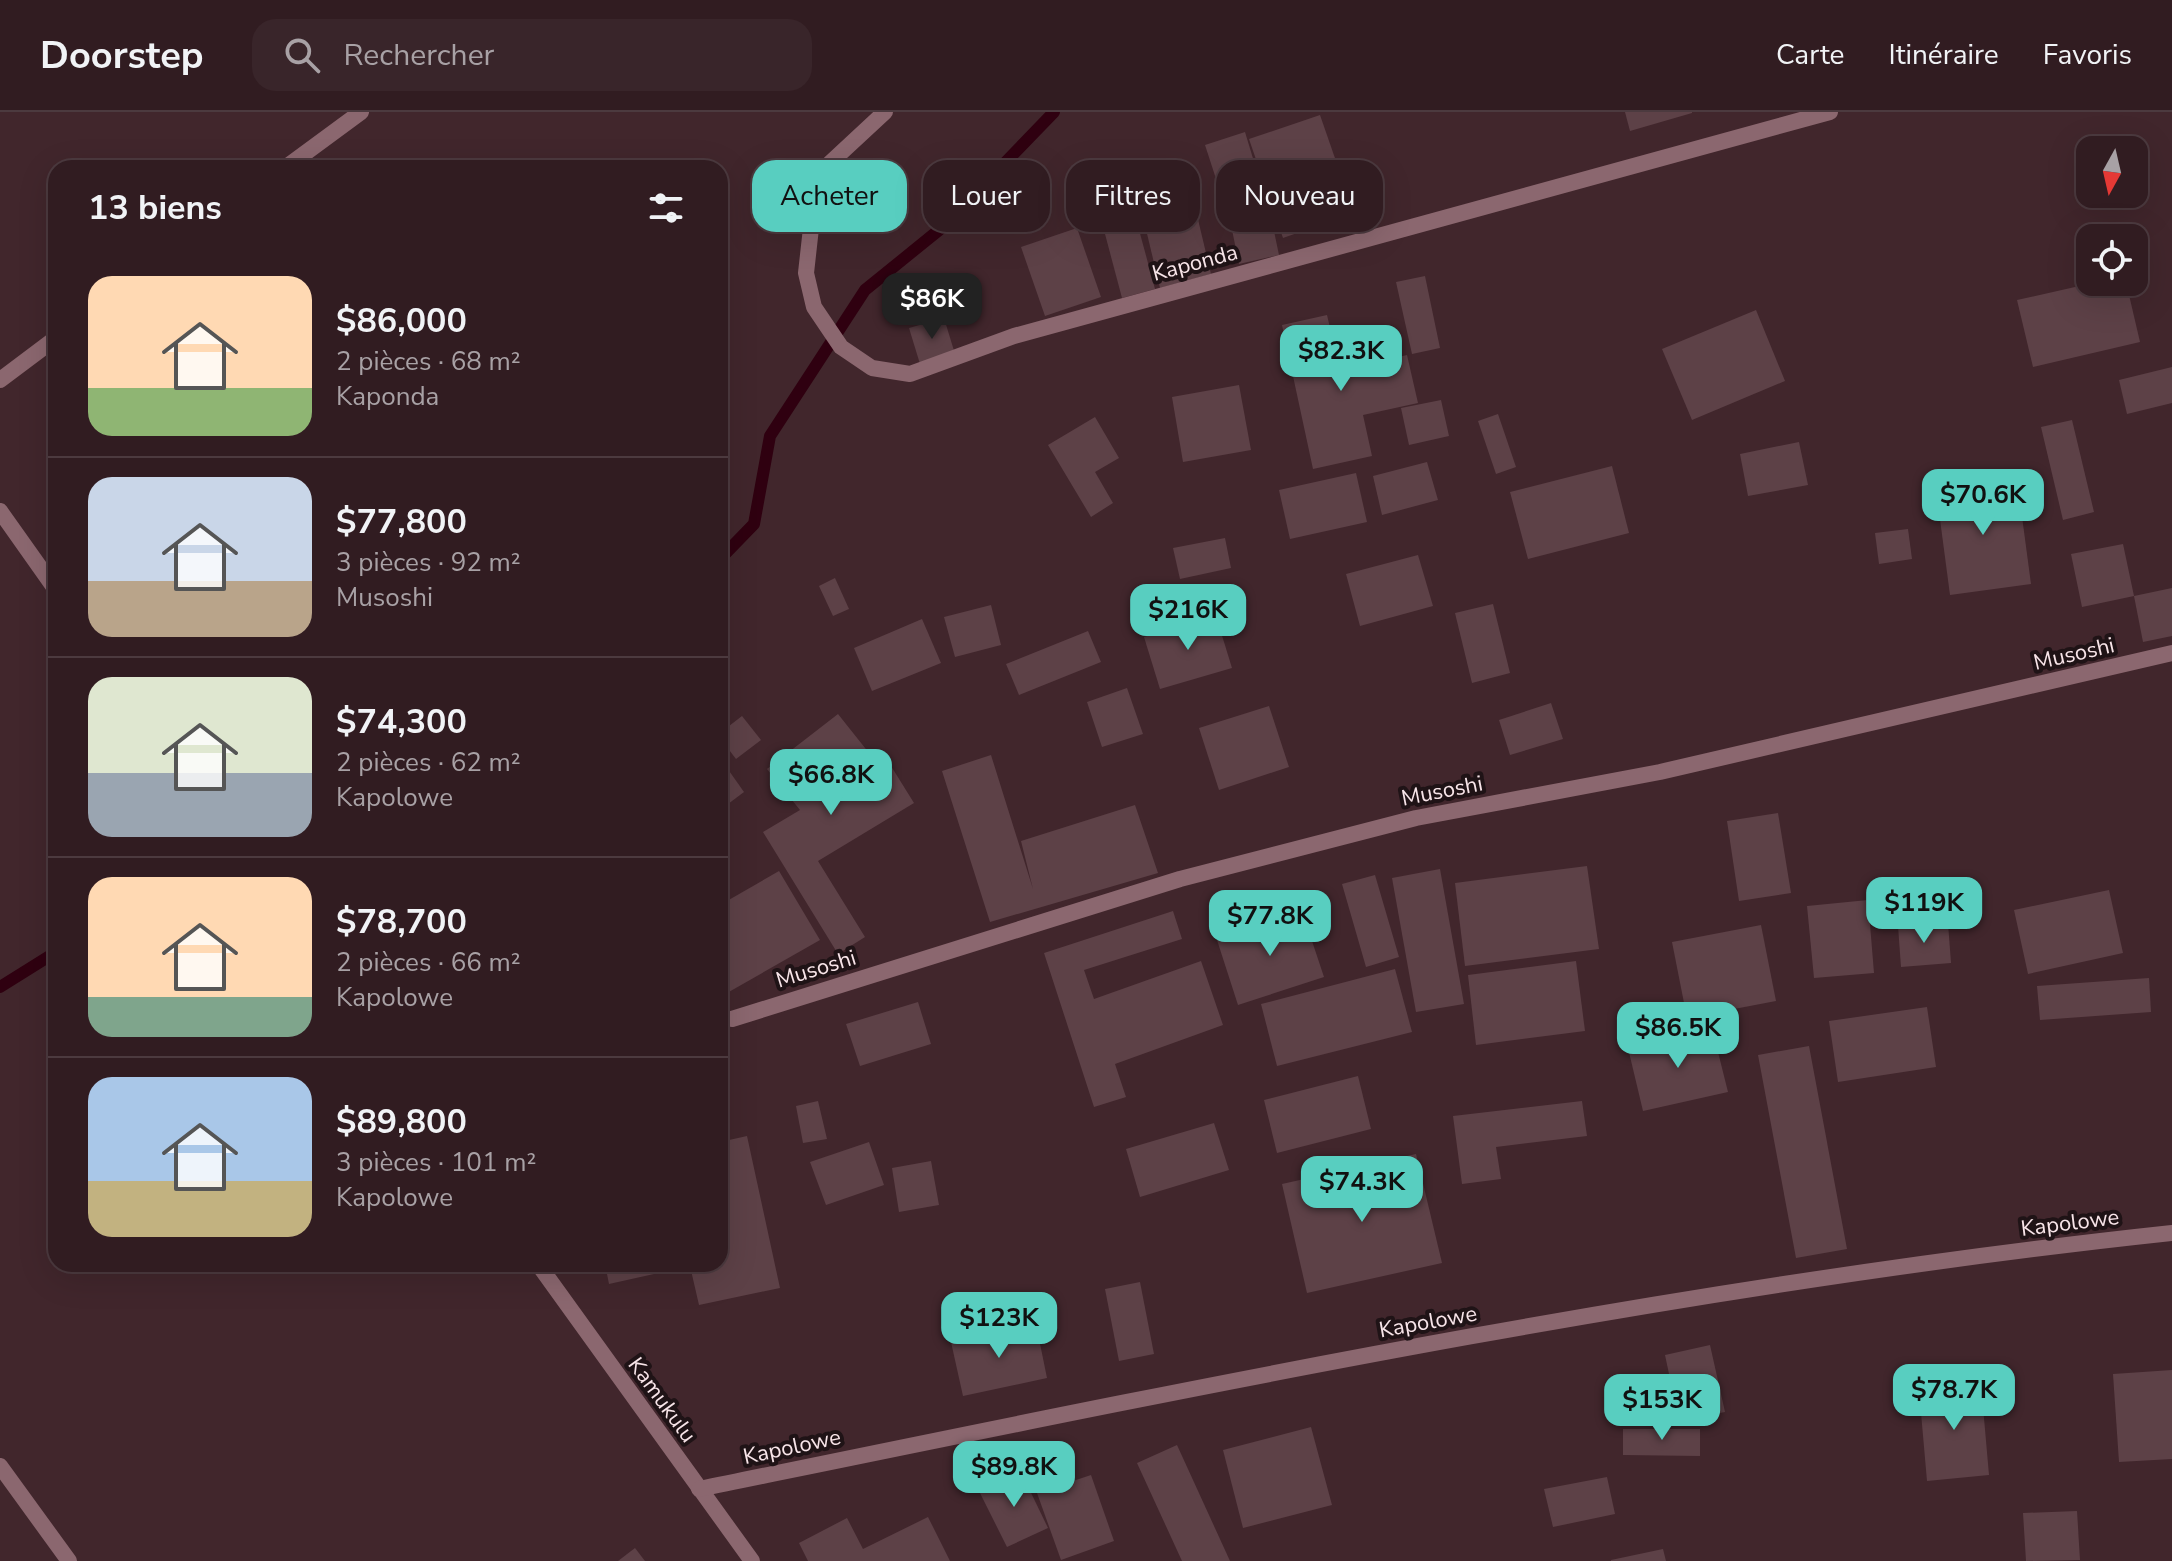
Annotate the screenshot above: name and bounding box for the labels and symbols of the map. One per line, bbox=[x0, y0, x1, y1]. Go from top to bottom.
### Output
north arrow bbox=[2076, 136, 2148, 208]
street label: Kaponda bbox=[1149, 237, 1241, 289]
pin: $86K bbox=[885, 273, 979, 341]
pin: $82.3K bbox=[1276, 325, 1406, 393]
pin: $70.6K bbox=[1918, 469, 2048, 537]
pin: $216K bbox=[1132, 584, 1244, 652]
street label: Musoshi bbox=[2031, 630, 2117, 678]
pin: $66.8K bbox=[766, 749, 896, 817]
street label: Musoshi bbox=[1399, 768, 1485, 814]
pin: $119K bbox=[1868, 877, 1980, 945]
pin: $77.8K bbox=[1205, 890, 1335, 958]
street label: Musoshi bbox=[772, 943, 860, 995]
pin: $86.5K bbox=[1613, 1002, 1743, 1070]
pin: $74.3K bbox=[1297, 1156, 1427, 1224]
street label: Kapolowe bbox=[2019, 1202, 2121, 1244]
pin: $123K bbox=[943, 1292, 1055, 1360]
street label: Kapolowe bbox=[1377, 1299, 1479, 1345]
street label: Kamukulu bbox=[621, 1351, 703, 1449]
pin: $78.7K bbox=[1889, 1364, 2019, 1432]
pin: $153K bbox=[1606, 1374, 1718, 1442]
street label: Kapolowe bbox=[740, 1422, 844, 1472]
pin: $89.8K bbox=[949, 1441, 1079, 1509]

